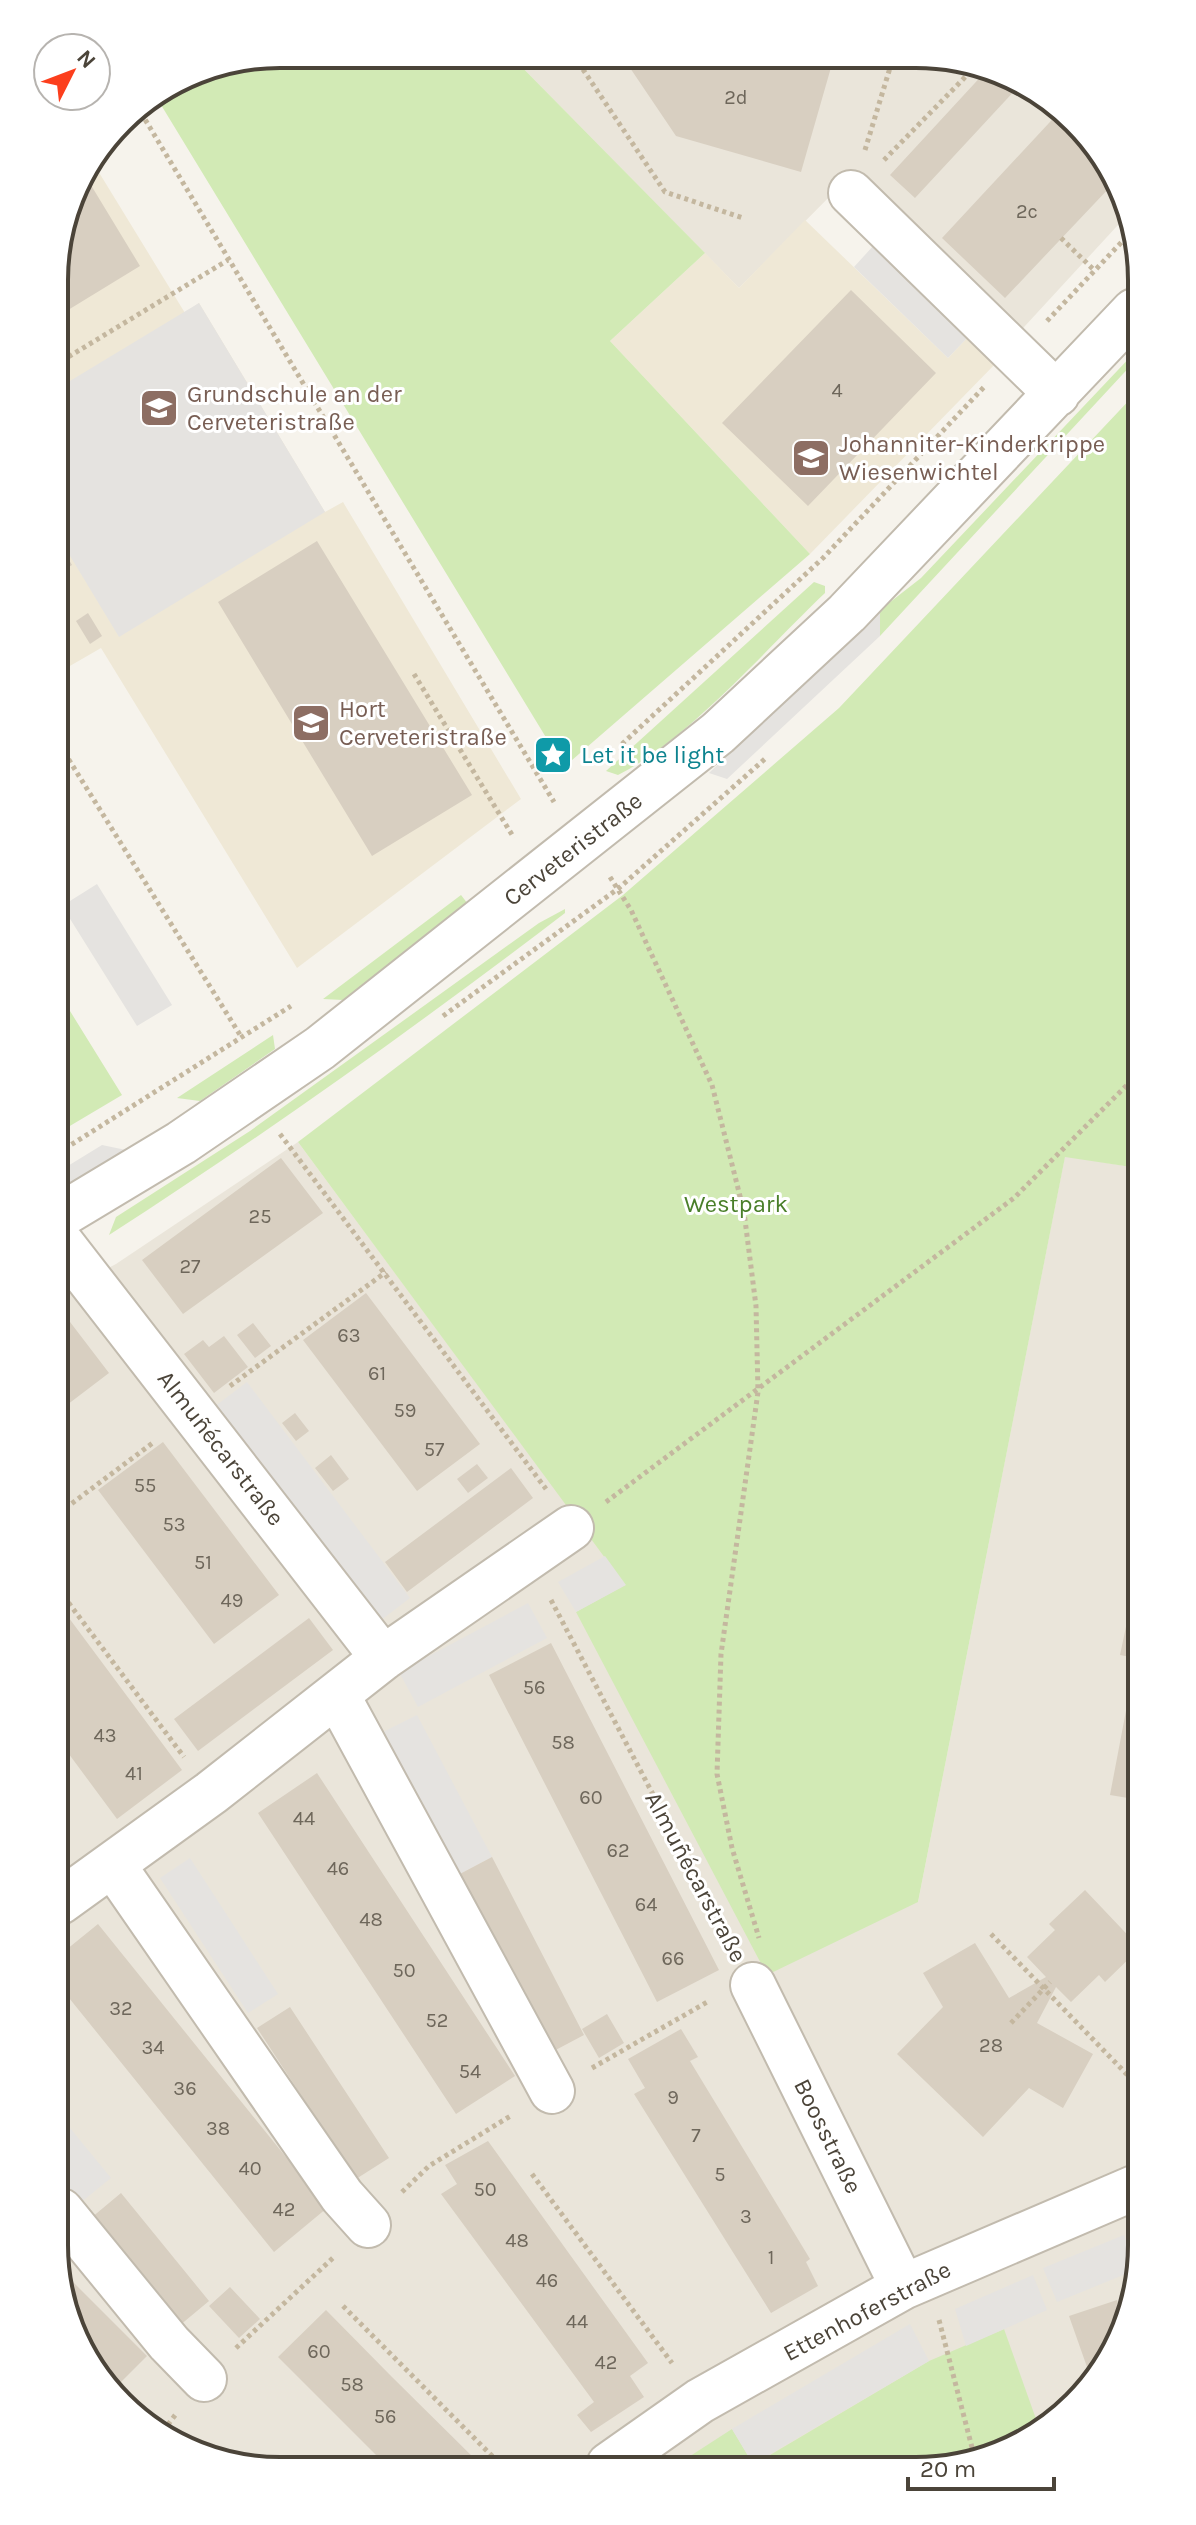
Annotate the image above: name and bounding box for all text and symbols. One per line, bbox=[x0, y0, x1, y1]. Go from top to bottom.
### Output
north arrow bbox=[32, 32, 112, 112]
text: N bbox=[71, 45, 101, 74]
house number: 2d bbox=[724, 86, 748, 109]
house number: 2c bbox=[1016, 200, 1038, 223]
house number: 4 bbox=[831, 379, 843, 402]
place label: Grundschule an der Cerveteristraße bbox=[187, 380, 402, 436]
school or university icon: Grundschule an der Cerveteristraße bbox=[138, 387, 180, 429]
place label: Johanniter-Kinderkrippe Wiesenwichtel bbox=[839, 430, 1105, 486]
school or university icon: Johanniter-Kinderkrippe Wiesenwichtel bbox=[790, 437, 832, 479]
place label: Hort Cerveteristraße bbox=[339, 695, 507, 751]
school or university icon: Hort Cerveteristraße bbox=[290, 702, 332, 744]
place icon: Let it be light bbox=[532, 734, 574, 776]
place label: Let it be light bbox=[581, 741, 724, 769]
street label: Cerveteristraße bbox=[498, 786, 648, 912]
park label: Westpark bbox=[684, 1190, 788, 1218]
house number: 25 bbox=[249, 1205, 271, 1228]
house number: 27 bbox=[180, 1255, 201, 1278]
house number: 63 bbox=[337, 1324, 361, 1347]
house number: 61 bbox=[368, 1362, 386, 1385]
street label: Almuñécarstraße bbox=[152, 1365, 290, 1531]
house number: 59 bbox=[394, 1399, 416, 1422]
house number: 57 bbox=[424, 1438, 445, 1461]
house number: 55 bbox=[134, 1474, 156, 1497]
house number: 53 bbox=[162, 1513, 186, 1536]
house number: 51 bbox=[194, 1551, 212, 1574]
house number: 49 bbox=[221, 1589, 243, 1612]
house number: 56 bbox=[523, 1676, 545, 1699]
house number: 43 bbox=[94, 1724, 116, 1747]
house number: 58 bbox=[551, 1731, 575, 1754]
house number: 41 bbox=[125, 1762, 143, 1785]
house number: 60 bbox=[579, 1786, 603, 1809]
street label: Almuñécarstraße bbox=[639, 1787, 753, 1967]
house number: 44 bbox=[293, 1807, 315, 1830]
house number: 62 bbox=[606, 1839, 630, 1862]
house number: 46 bbox=[327, 1857, 349, 1880]
house number: 64 bbox=[635, 1893, 657, 1916]
house number: 48 bbox=[359, 1908, 383, 1931]
house number: 66 bbox=[662, 1947, 684, 1970]
house number: 50 bbox=[392, 1959, 416, 1982]
house number: 32 bbox=[109, 1997, 133, 2020]
house number: 52 bbox=[426, 2009, 448, 2032]
house number: 28 bbox=[979, 2034, 1003, 2057]
house number: 34 bbox=[142, 2036, 164, 2059]
house number: 54 bbox=[459, 2060, 481, 2083]
street label: Boosstraße bbox=[788, 2074, 868, 2198]
house number: 36 bbox=[173, 2077, 197, 2100]
house number: 9 bbox=[667, 2086, 679, 2109]
house number: 38 bbox=[206, 2117, 230, 2140]
house number: 7 bbox=[691, 2124, 701, 2147]
house number: 40 bbox=[238, 2157, 262, 2180]
house number: 5 bbox=[714, 2163, 726, 2186]
house number: 50 bbox=[473, 2178, 497, 2201]
house number: 42 bbox=[273, 2198, 295, 2221]
house number: 3 bbox=[740, 2205, 752, 2228]
house number: 48 bbox=[505, 2229, 529, 2252]
house number: 1 bbox=[768, 2246, 774, 2269]
street label: Ettenhoferstraße bbox=[778, 2255, 956, 2367]
house number: 46 bbox=[536, 2269, 558, 2292]
house number: 44 bbox=[566, 2310, 588, 2333]
house number: 60 bbox=[307, 2340, 331, 2363]
house number: 42 bbox=[595, 2351, 617, 2374]
house number: 58 bbox=[340, 2373, 364, 2396]
house number: 56 bbox=[374, 2405, 396, 2428]
scale bar bbox=[908, 2441, 1054, 2491]
text: 20 m bbox=[920, 2455, 976, 2483]

